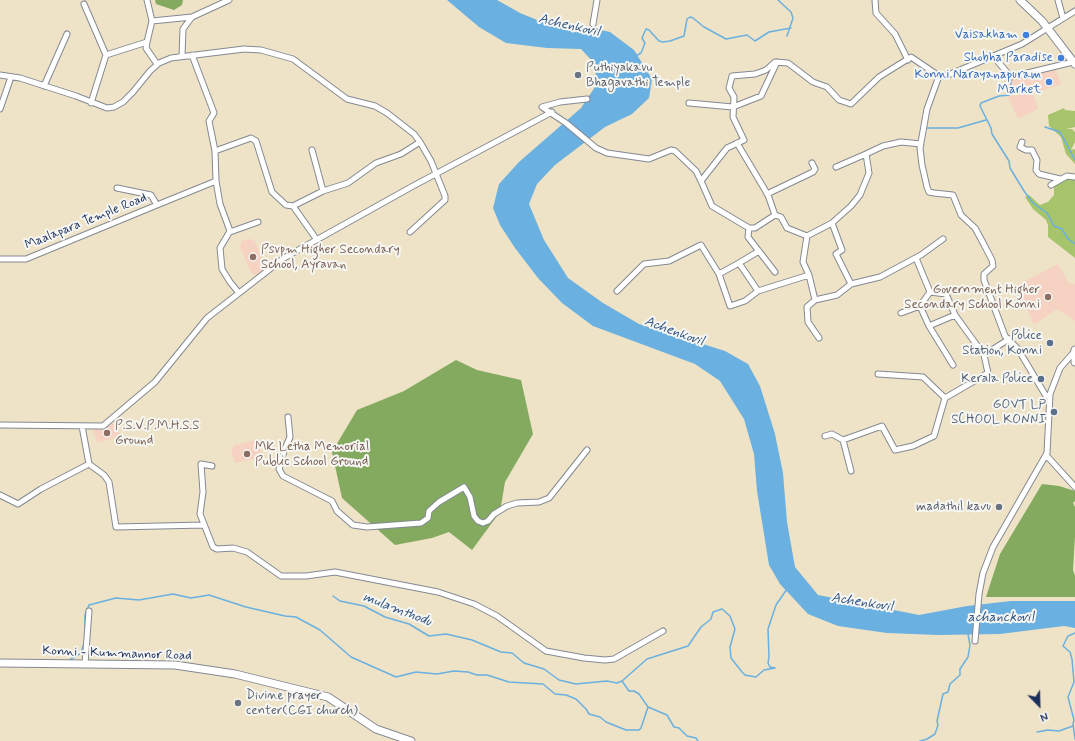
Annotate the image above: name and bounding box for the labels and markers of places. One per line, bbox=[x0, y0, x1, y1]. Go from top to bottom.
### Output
place label: Vaisakham bbox=[955, 27, 1018, 43]
marker: Vaisakham bbox=[1021, 30, 1031, 40]
place label: Shobha Paradise bbox=[964, 50, 1053, 66]
marker: Shobha Paradise bbox=[1056, 53, 1066, 63]
place label: Puthiyakavu Bhagavathi Temple bbox=[586, 60, 690, 91]
place label: Konni Narayanapuram Market bbox=[915, 67, 1041, 98]
marker: Puthiyakavu Bhagavathi Temple bbox=[573, 70, 583, 80]
marker: Konni Narayanapuram Market bbox=[1044, 77, 1054, 87]
place label: Psvpm Higher Secondary School, Ayravan bbox=[261, 242, 400, 273]
marker: Psvpm Higher Secondary School, Ayravan bbox=[248, 252, 258, 262]
place label: Government Higher Secondary School Konni bbox=[904, 282, 1040, 313]
marker: Government Higher Secondary School Konni bbox=[1043, 292, 1053, 302]
place label: Police Station, Konni bbox=[962, 328, 1042, 359]
marker: Police Station, Konni bbox=[1045, 338, 1055, 348]
place label: Kerala Police bbox=[961, 371, 1033, 387]
marker: Kerala Police bbox=[1036, 374, 1046, 384]
place label: GOVT LP SCHOOL KONNI bbox=[951, 397, 1046, 428]
marker: GOVT LP SCHOOL KONNI bbox=[1049, 407, 1059, 417]
place label: P.S.V.P.M.H.S.S Ground bbox=[115, 418, 199, 449]
marker: P.S.V.P.M.H.S.S Ground bbox=[102, 428, 112, 438]
place label: MK Letha Memorial Public School Ground bbox=[255, 439, 369, 470]
marker: MK Letha Memorial Public School Ground bbox=[242, 449, 252, 459]
place label: madathil kavu bbox=[916, 499, 991, 515]
marker: madathil kavu bbox=[994, 502, 1004, 512]
place label: Divine prayer center(CGI church) bbox=[246, 688, 358, 719]
marker: Divine prayer center(CGI church) bbox=[233, 698, 243, 708]

